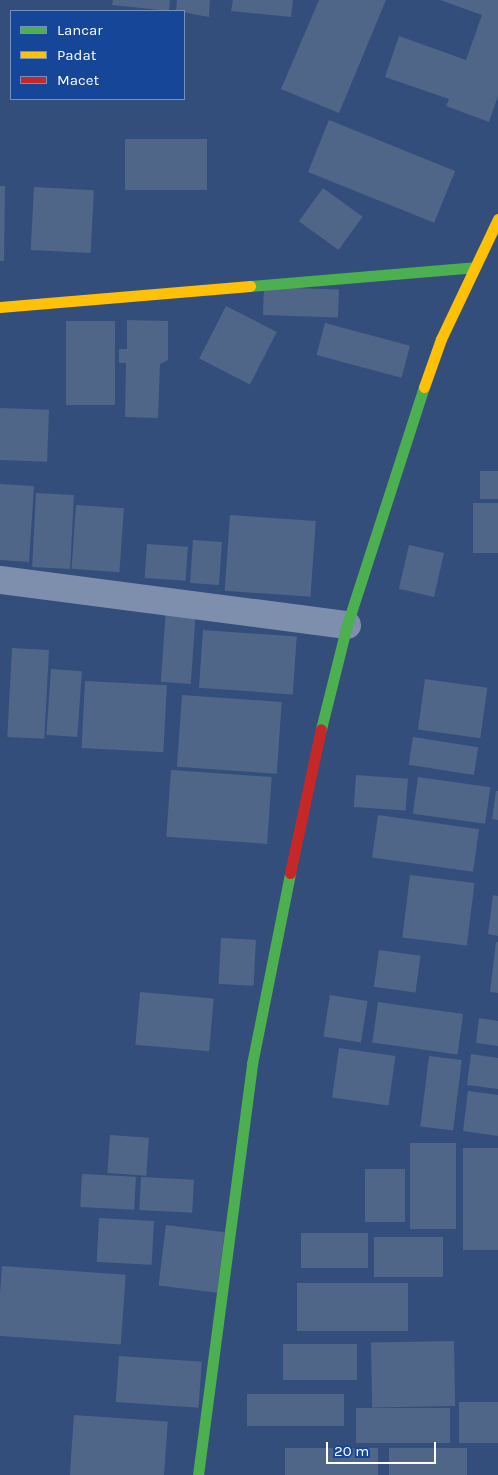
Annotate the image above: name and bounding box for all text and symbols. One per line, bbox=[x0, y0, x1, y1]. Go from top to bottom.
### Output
legend bbox=[10, 10, 185, 100]
text: Lancar bbox=[57, 21, 103, 39]
text: Padat bbox=[57, 46, 96, 64]
text: Macet bbox=[57, 71, 99, 89]
scale bar bbox=[328, 1432, 438, 1464]
text: 20 m bbox=[334, 1442, 369, 1460]

